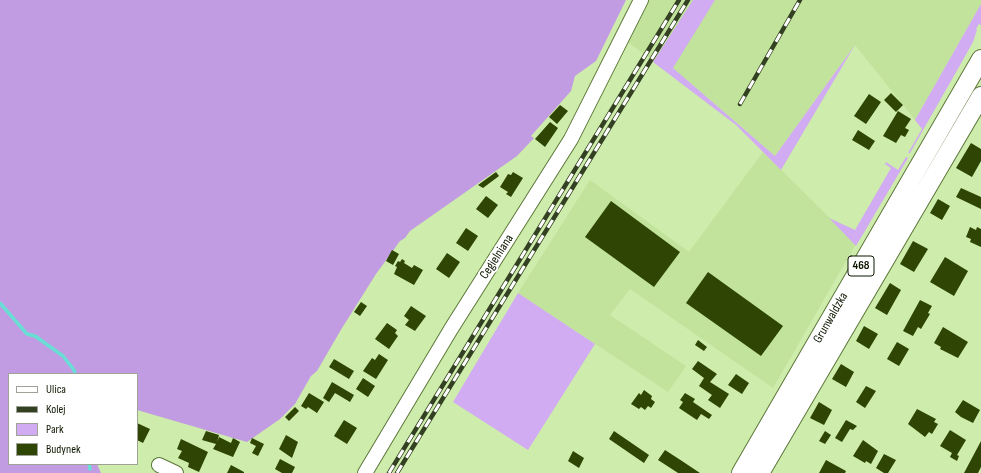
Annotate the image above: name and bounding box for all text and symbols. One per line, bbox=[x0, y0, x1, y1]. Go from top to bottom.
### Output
street label: Cegielniana bbox=[477, 232, 517, 282]
road number: 468 bbox=[848, 256, 874, 276]
street label: Grunwaldzka bbox=[810, 290, 852, 346]
legend bbox=[8, 373, 138, 465]
text: Ulica bbox=[46, 382, 66, 397]
text: Kolej bbox=[46, 402, 65, 417]
text: Park bbox=[46, 422, 64, 437]
text: Budynek bbox=[46, 442, 81, 457]

